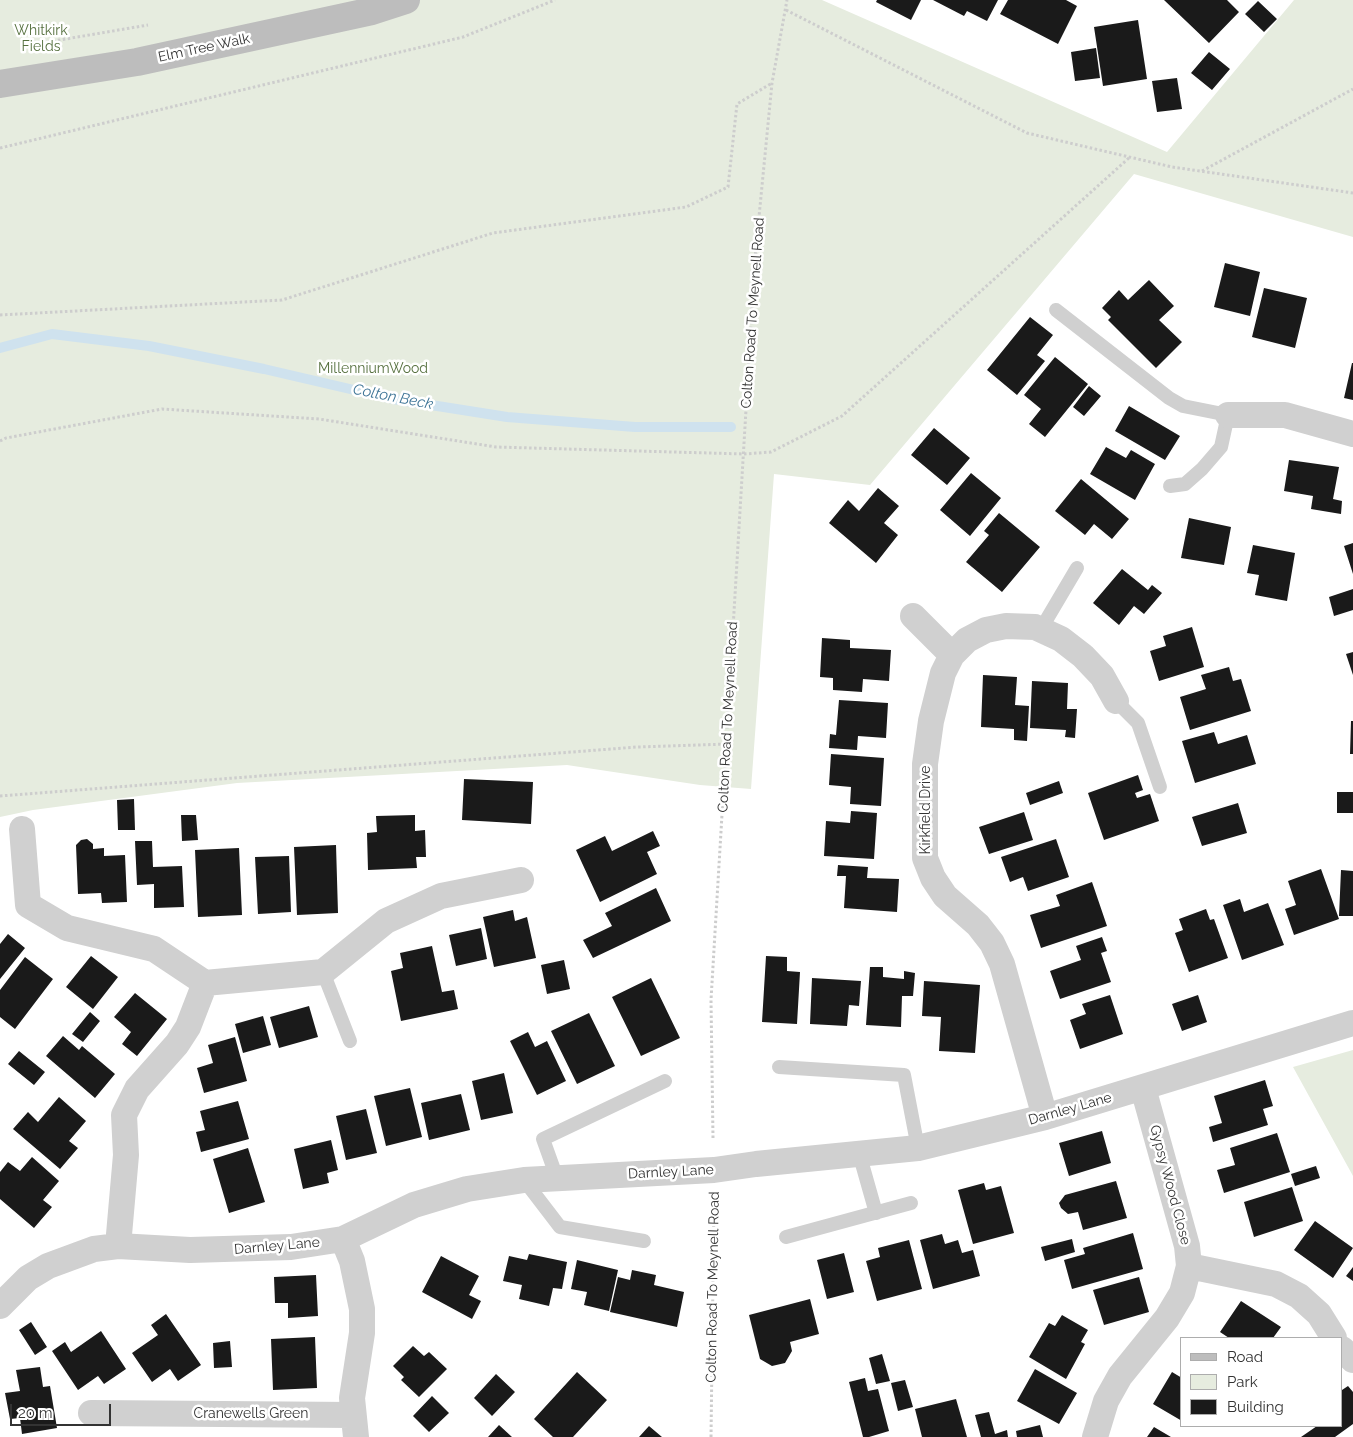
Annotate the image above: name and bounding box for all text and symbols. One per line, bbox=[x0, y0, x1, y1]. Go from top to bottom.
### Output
park label: Whitkirk Fields bbox=[14, 23, 68, 56]
street label: Elm Tree Walk bbox=[157, 30, 251, 66]
street label: Colton Road To Meynell Road bbox=[738, 217, 768, 409]
park label: MillenniumWood bbox=[318, 361, 428, 377]
water label: Colton Beck bbox=[351, 380, 435, 414]
street label: Colton Road To Meynell Road bbox=[715, 621, 741, 813]
street label: Kirkfield Drive bbox=[918, 765, 934, 855]
street label: Darnley Lane bbox=[1026, 1089, 1114, 1129]
street label: Gypsy Wood Close bbox=[1146, 1123, 1194, 1247]
street label: Darnley Lane bbox=[628, 1161, 714, 1183]
street label: Colton Road To Meynell Road bbox=[703, 1191, 723, 1383]
street label: Darnley Lane bbox=[234, 1234, 320, 1258]
legend bbox=[1180, 1337, 1343, 1427]
text: Road bbox=[1227, 1348, 1263, 1366]
text: Park bbox=[1227, 1373, 1258, 1391]
scale bar bbox=[12, 1394, 114, 1426]
text: Building bbox=[1227, 1398, 1284, 1416]
text: 20 m bbox=[18, 1404, 53, 1422]
street label: Cranewells Green bbox=[194, 1406, 308, 1422]

